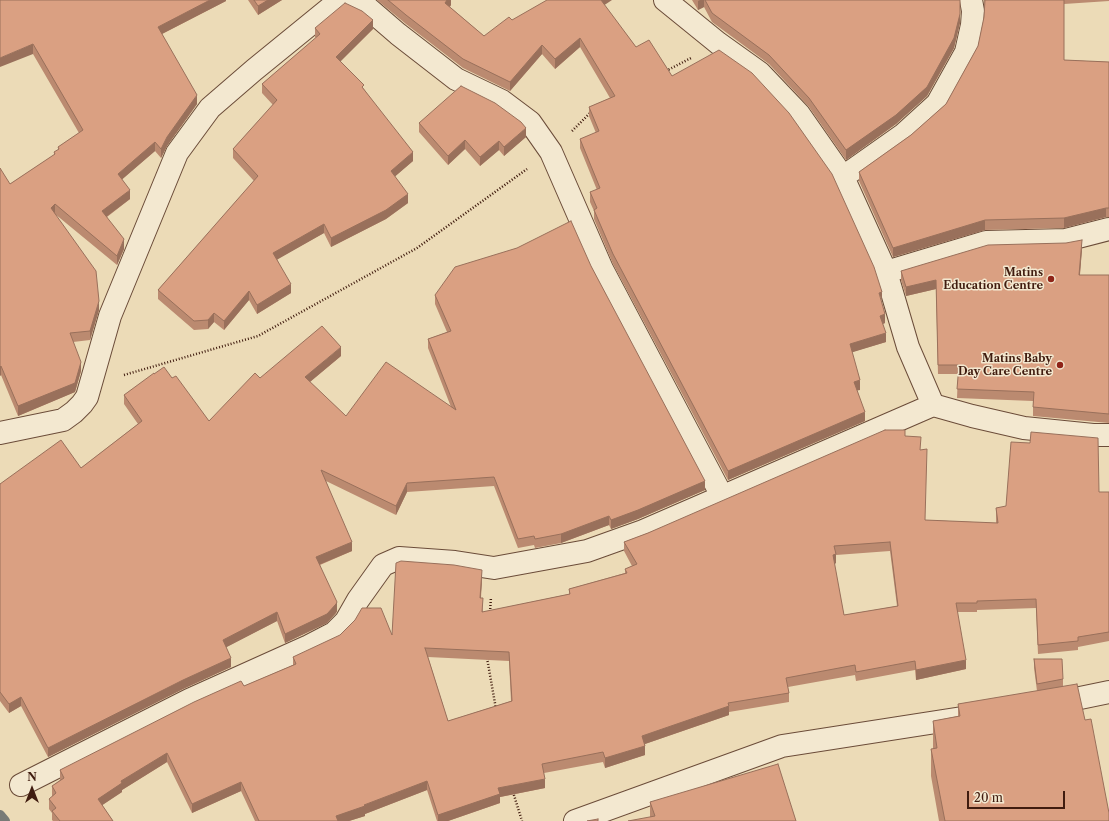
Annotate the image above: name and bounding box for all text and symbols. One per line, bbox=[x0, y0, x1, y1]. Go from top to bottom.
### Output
place label: Matins Education Centre bbox=[943, 266, 1043, 292]
marker: Matins Education Centre bbox=[1046, 274, 1056, 284]
place label: Matins Baby Day Care Centre bbox=[958, 352, 1052, 378]
marker: Matins Baby Day Care Centre bbox=[1055, 360, 1065, 370]
north arrow bbox=[12, 769, 52, 809]
text: N bbox=[27, 770, 37, 784]
scale bar bbox=[969, 783, 1067, 809]
text: 20 m bbox=[974, 790, 1003, 805]

